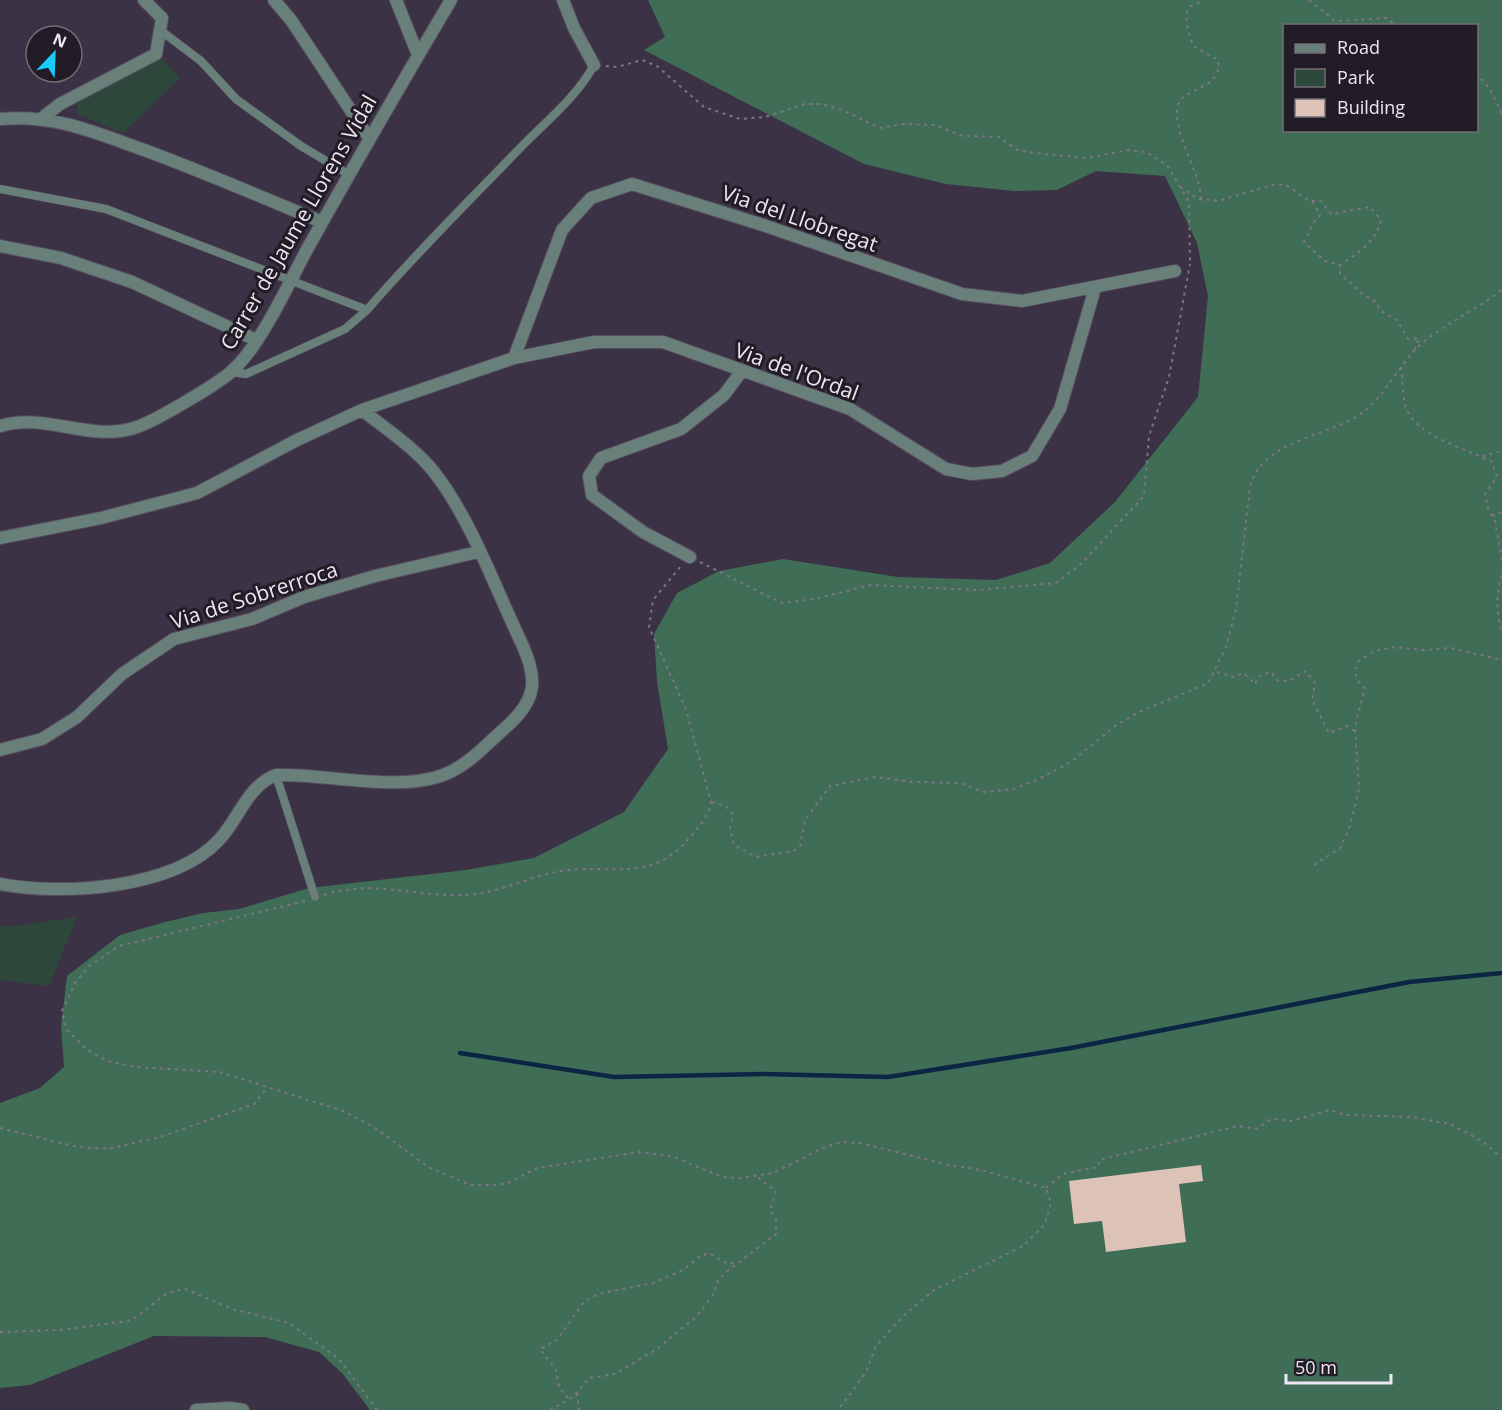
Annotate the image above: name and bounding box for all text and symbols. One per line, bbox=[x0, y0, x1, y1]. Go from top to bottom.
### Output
north arrow bbox=[24, 24, 84, 84]
legend bbox=[1283, 24, 1478, 132]
text: N bbox=[50, 28, 70, 53]
text: Road bbox=[1337, 35, 1380, 59]
text: Park bbox=[1337, 65, 1375, 89]
street label: Carrer de Jaume Llorens Vidal bbox=[213, 89, 383, 355]
text: Building bbox=[1337, 95, 1405, 119]
street label: Via del Llobregat bbox=[718, 178, 882, 258]
street label: Via de l'Ordal bbox=[731, 336, 863, 406]
street label: Via de Sobrerroca bbox=[167, 555, 341, 635]
scale bar bbox=[1286, 1347, 1391, 1385]
text: 50 m bbox=[1295, 1355, 1337, 1379]

